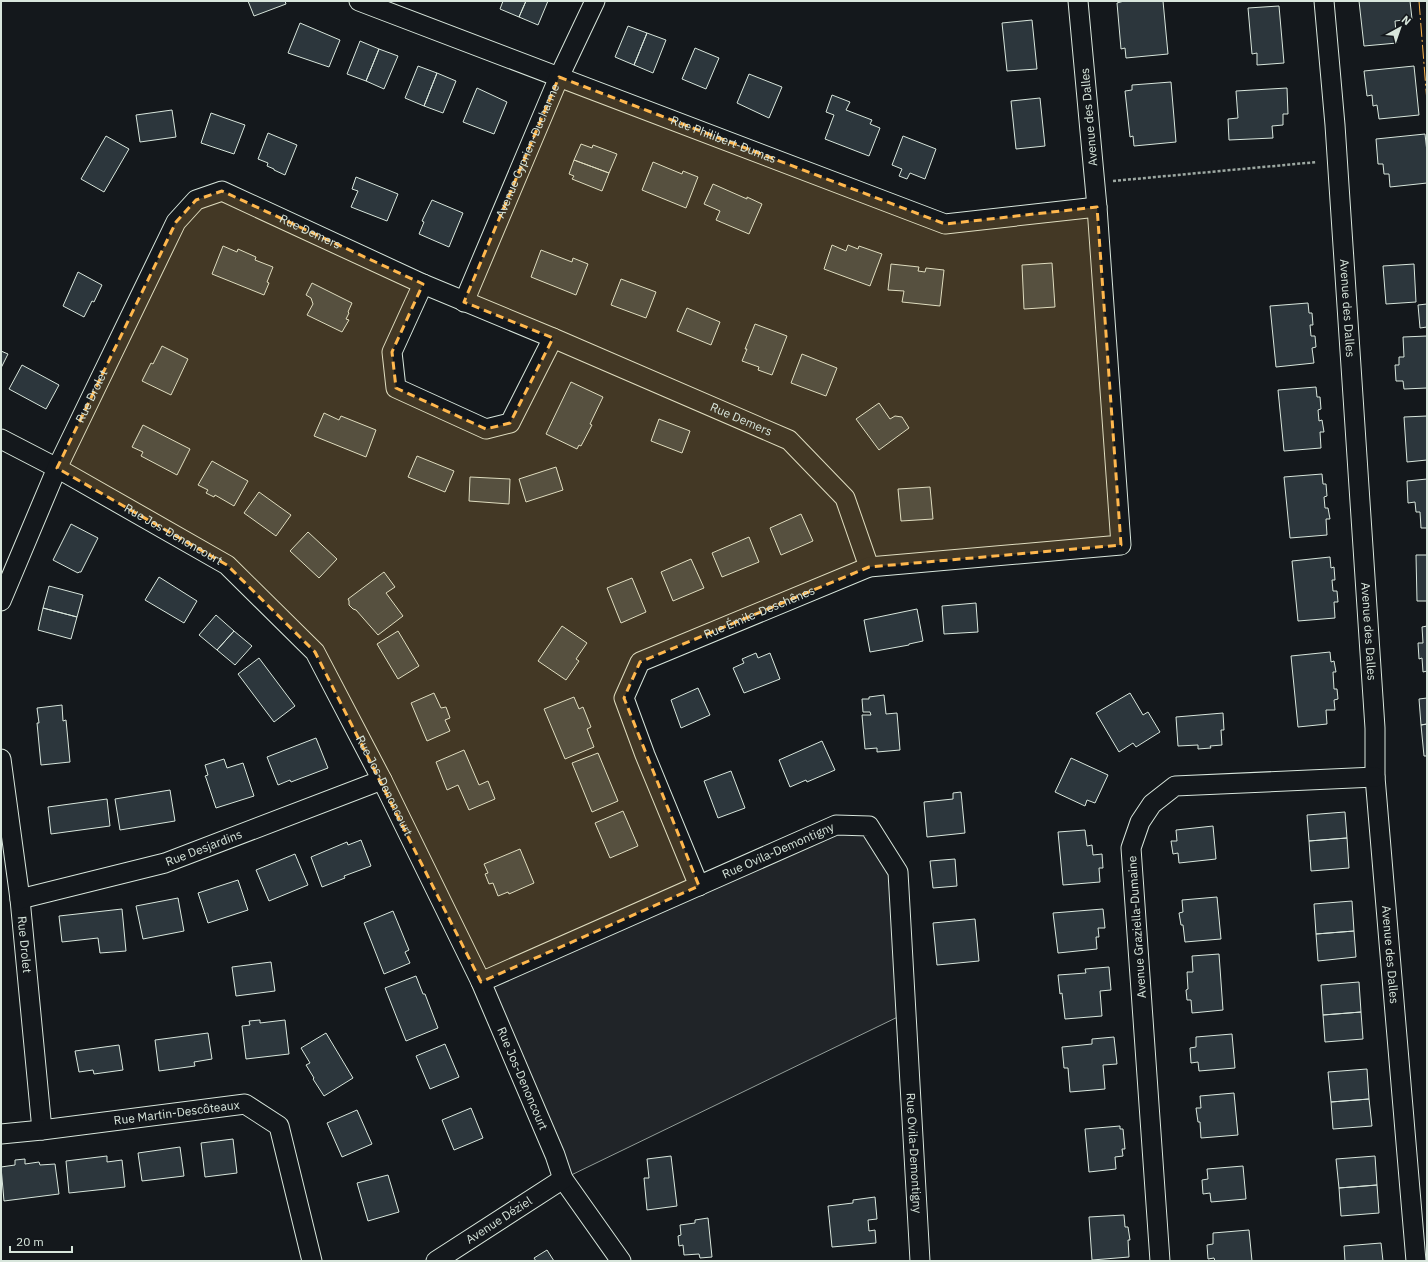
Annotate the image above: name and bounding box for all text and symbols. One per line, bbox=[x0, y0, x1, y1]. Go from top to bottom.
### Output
north arrow bbox=[1380, 8, 1420, 48]
text: N bbox=[1399, 12, 1414, 28]
street label: Avenue des Dalles bbox=[1077, 67, 1100, 167]
street label: Avenue Cyprien-Ducharme bbox=[492, 81, 563, 220]
street label: Rue Philibert-Dumas bbox=[669, 112, 779, 166]
street label: Rue Demers bbox=[277, 211, 344, 252]
street label: Avenue des Dalles bbox=[1337, 258, 1358, 358]
street label: Rue Drolet bbox=[72, 367, 110, 425]
street label: Rue Demers bbox=[708, 399, 775, 439]
street label: Rue Jos-Denoncourt bbox=[122, 500, 225, 568]
street label: Rue Émile-Deschênes bbox=[702, 582, 817, 642]
street label: Avenue des Dalles bbox=[1358, 582, 1380, 681]
street label: Rue Jos-Denoncourt bbox=[353, 733, 416, 838]
street label: Rue Ovila-Demontigny bbox=[720, 819, 836, 881]
street label: Rue Desjardins bbox=[163, 826, 244, 869]
street label: Avenue Graziella-Dumaine bbox=[1124, 855, 1149, 999]
street label: Avenue des Dalles bbox=[1379, 905, 1402, 1004]
street label: Rue Drolet bbox=[15, 915, 35, 974]
street label: Rue Jos-Denoncourt bbox=[494, 1025, 551, 1132]
street label: Rue Ovila-Demontigny bbox=[903, 1092, 925, 1214]
street label: Rue Martin-Descôteaux bbox=[113, 1097, 240, 1128]
street label: Avenue Déziel bbox=[463, 1193, 535, 1247]
scale bar bbox=[10, 1228, 72, 1254]
text: 20 m bbox=[16, 1234, 44, 1249]

